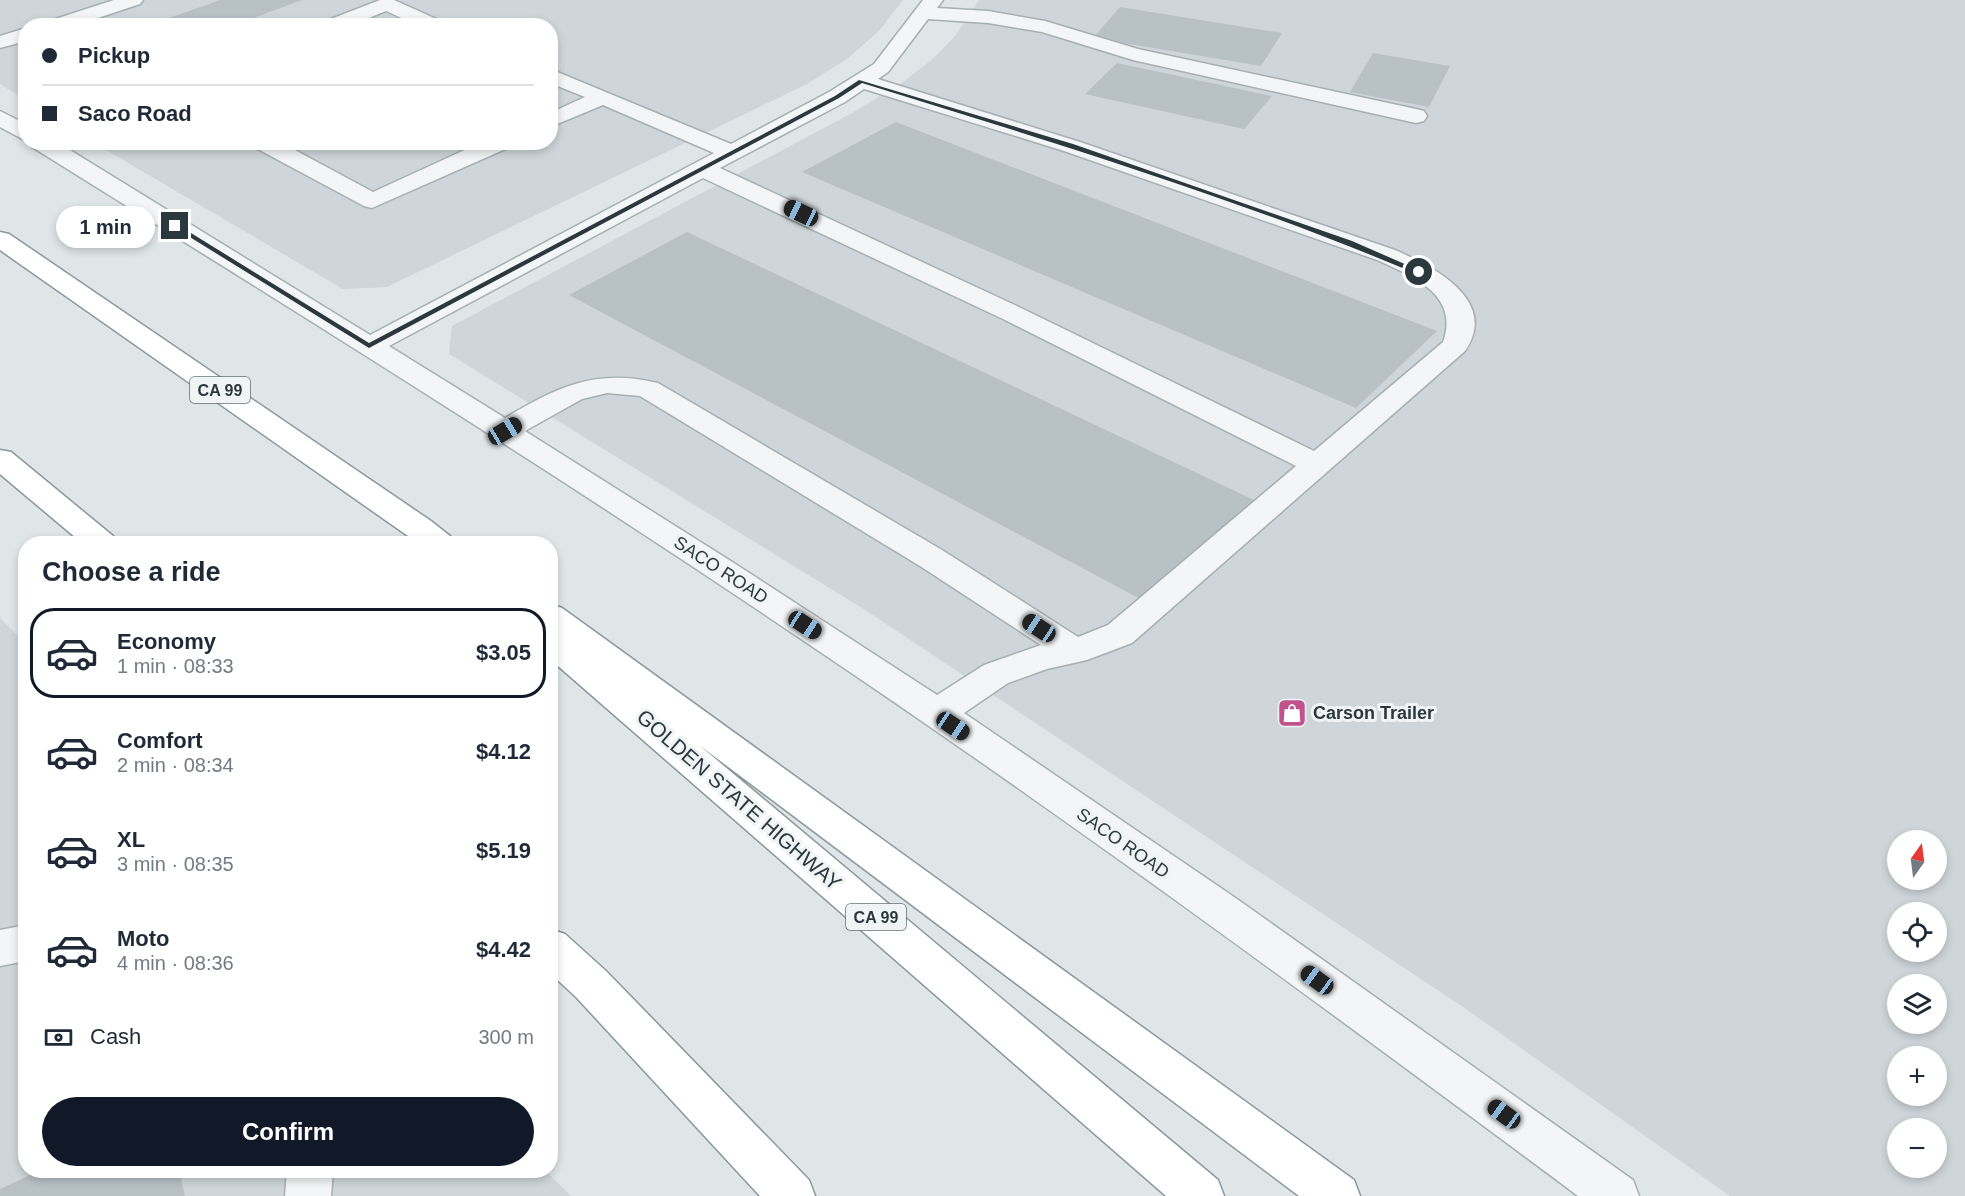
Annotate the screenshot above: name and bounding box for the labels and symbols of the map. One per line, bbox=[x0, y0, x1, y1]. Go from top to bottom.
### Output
car bbox=[781, 197, 821, 229]
callout: 1 min bbox=[55, 205, 154, 247]
route end bbox=[161, 212, 188, 239]
route start bbox=[1405, 258, 1432, 285]
road number: CA 99 bbox=[190, 377, 250, 403]
car bbox=[485, 414, 525, 448]
street label: SACO ROAD bbox=[670, 532, 772, 608]
car bbox=[785, 608, 825, 642]
car bbox=[1019, 611, 1059, 645]
shop icon: Carson Trailer bbox=[1276, 697, 1308, 729]
place label: Carson Trailer bbox=[1313, 703, 1434, 723]
street label: GOLDEN STATE HIGHWAY bbox=[633, 705, 846, 895]
car bbox=[933, 708, 973, 744]
street label: SACO ROAD bbox=[1073, 804, 1173, 882]
north arrow bbox=[1887, 830, 1947, 890]
road number: CA 99 bbox=[846, 904, 906, 930]
car bbox=[1297, 962, 1337, 998]
car bbox=[1484, 1096, 1524, 1132]

